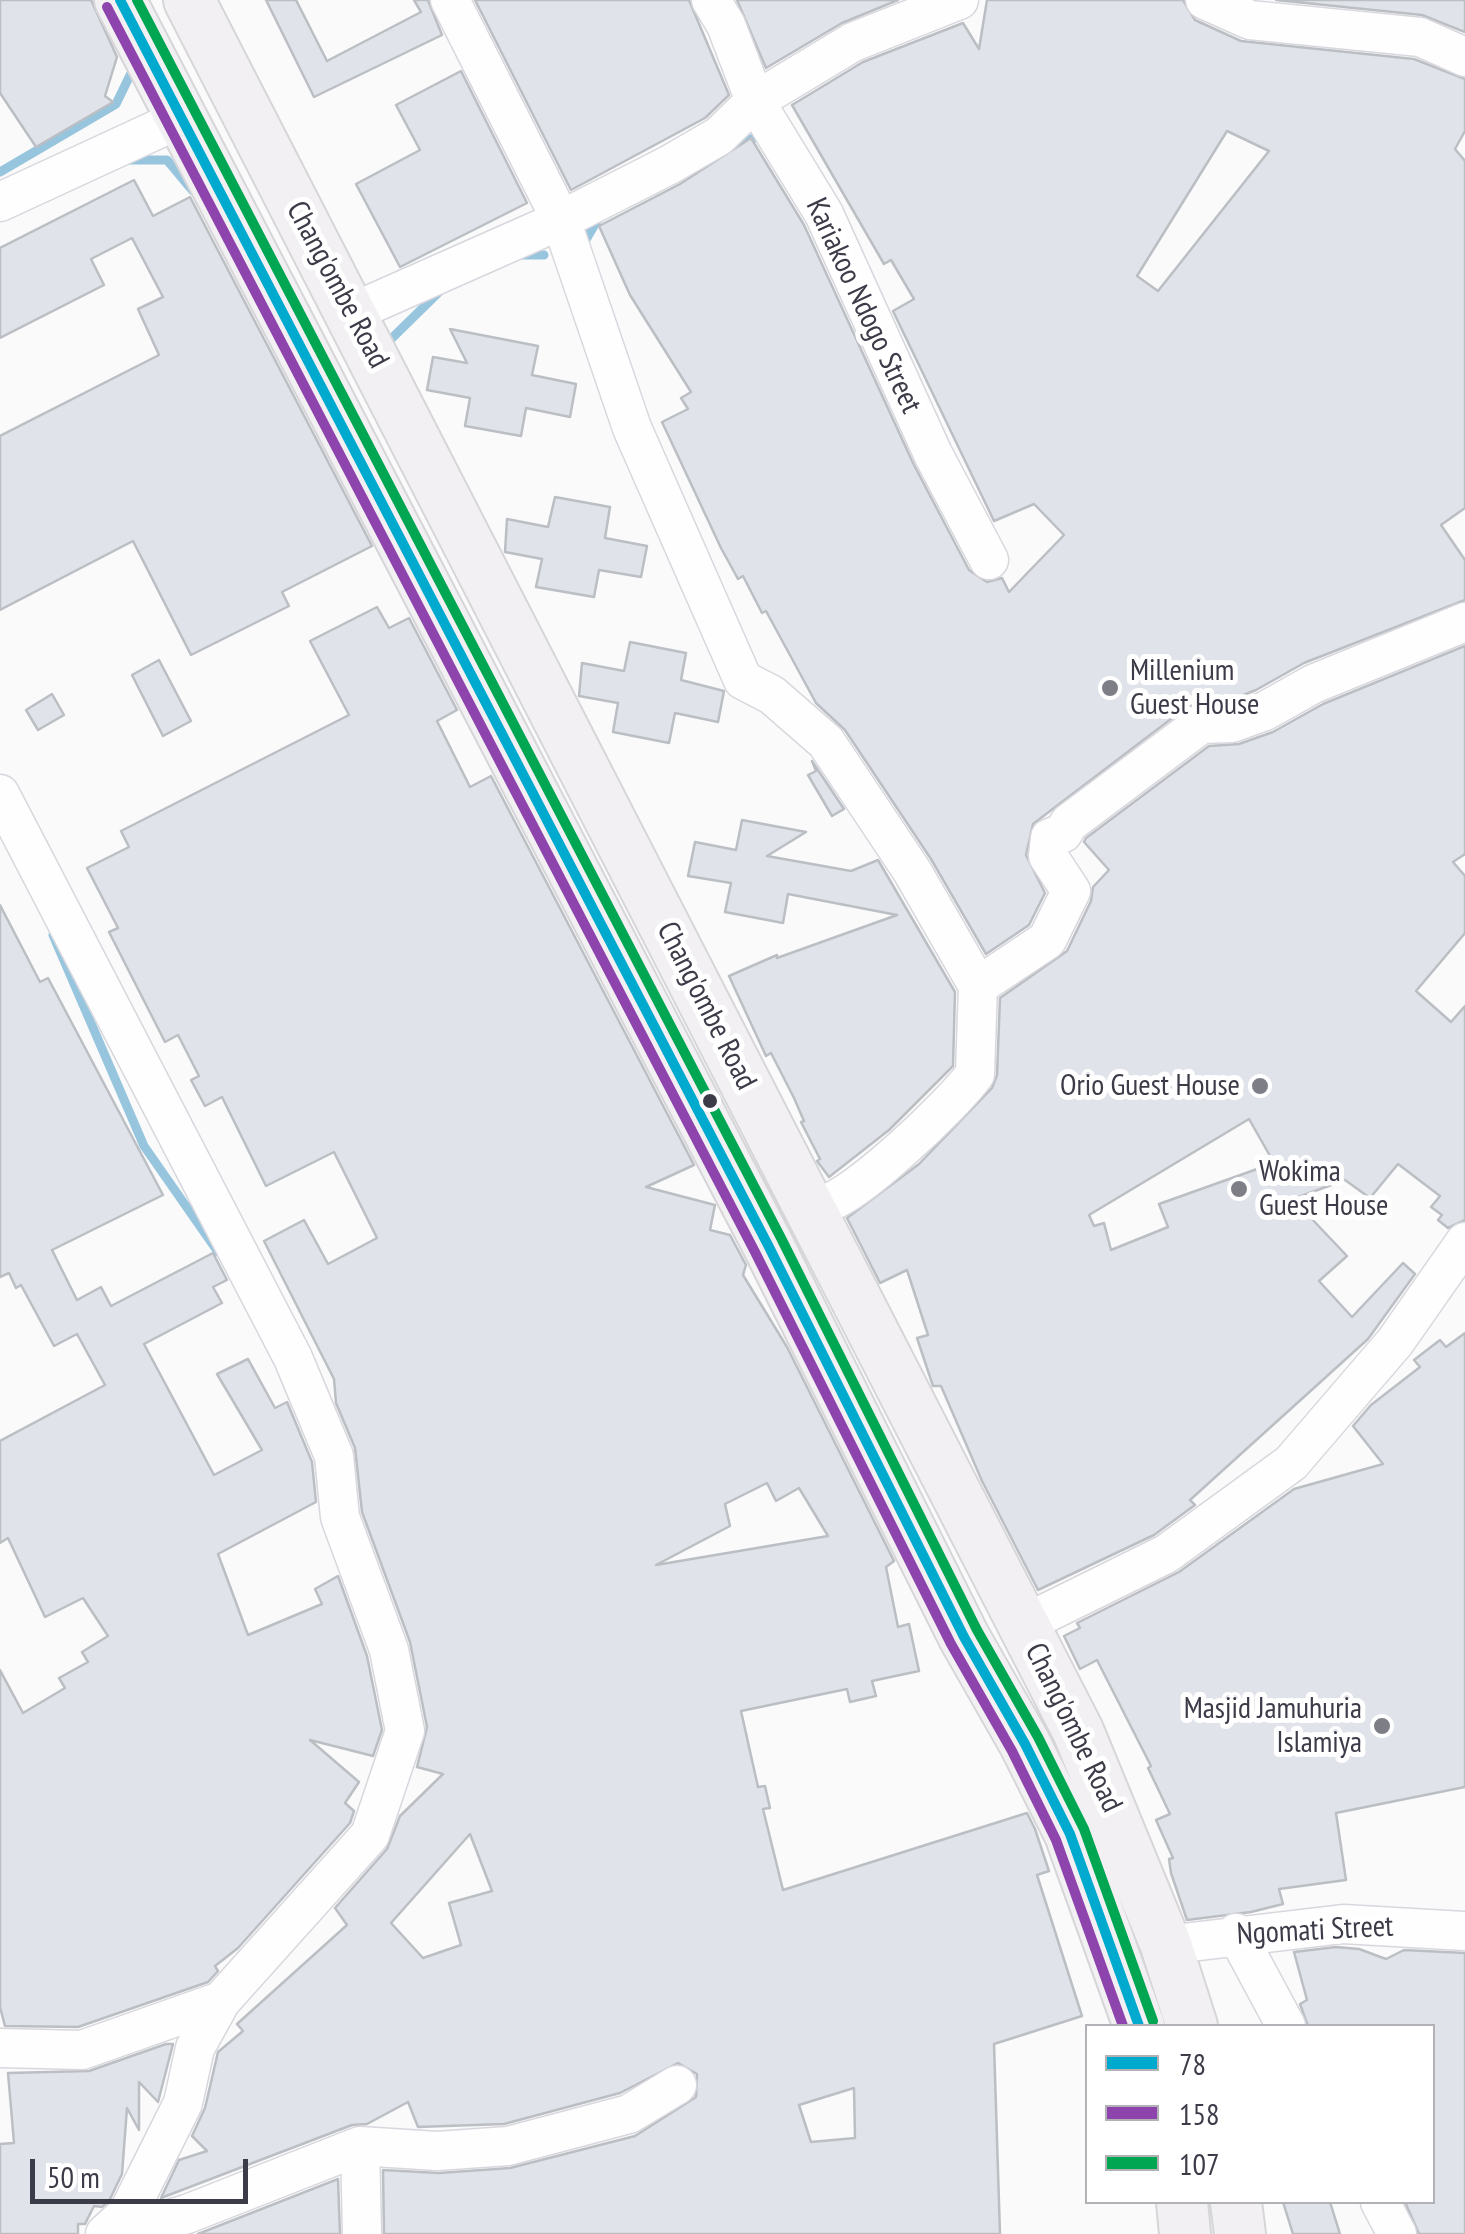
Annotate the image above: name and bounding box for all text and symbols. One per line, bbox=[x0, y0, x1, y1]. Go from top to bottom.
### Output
street label: Kariakoo Ndogo Street bbox=[797, 193, 929, 419]
street label: Chang'ombe Road bbox=[278, 196, 396, 374]
place label: Millenium Guest House bbox=[1130, 653, 1260, 724]
marker: Millenium Guest House bbox=[1099, 677, 1121, 699]
street label: Chang'ombe Road bbox=[648, 916, 764, 1096]
place label: Orio Guest House bbox=[1060, 1068, 1240, 1104]
marker: Orio Guest House bbox=[1249, 1075, 1271, 1097]
unlabelled marker bbox=[700, 1091, 720, 1111]
place label: Wokima Guest House bbox=[1259, 1154, 1389, 1224]
marker: Wokima Guest House bbox=[1228, 1178, 1250, 1200]
street label: Chang'ombe Road bbox=[1017, 1638, 1129, 1818]
place label: Masjid Jamuhuria Islamiya bbox=[1184, 1691, 1362, 1762]
marker: Masjid Jamuhuria Islamiya bbox=[1371, 1715, 1393, 1737]
street label: Ngomati Street bbox=[1236, 1909, 1394, 1953]
legend bbox=[1085, 2024, 1435, 2204]
text: 78 bbox=[1179, 2044, 1206, 2083]
text: 158 bbox=[1179, 2094, 1220, 2133]
scale bar bbox=[35, 2139, 252, 2201]
text: 107 bbox=[1179, 2144, 1220, 2183]
text: 50 m bbox=[47, 2157, 100, 2196]

